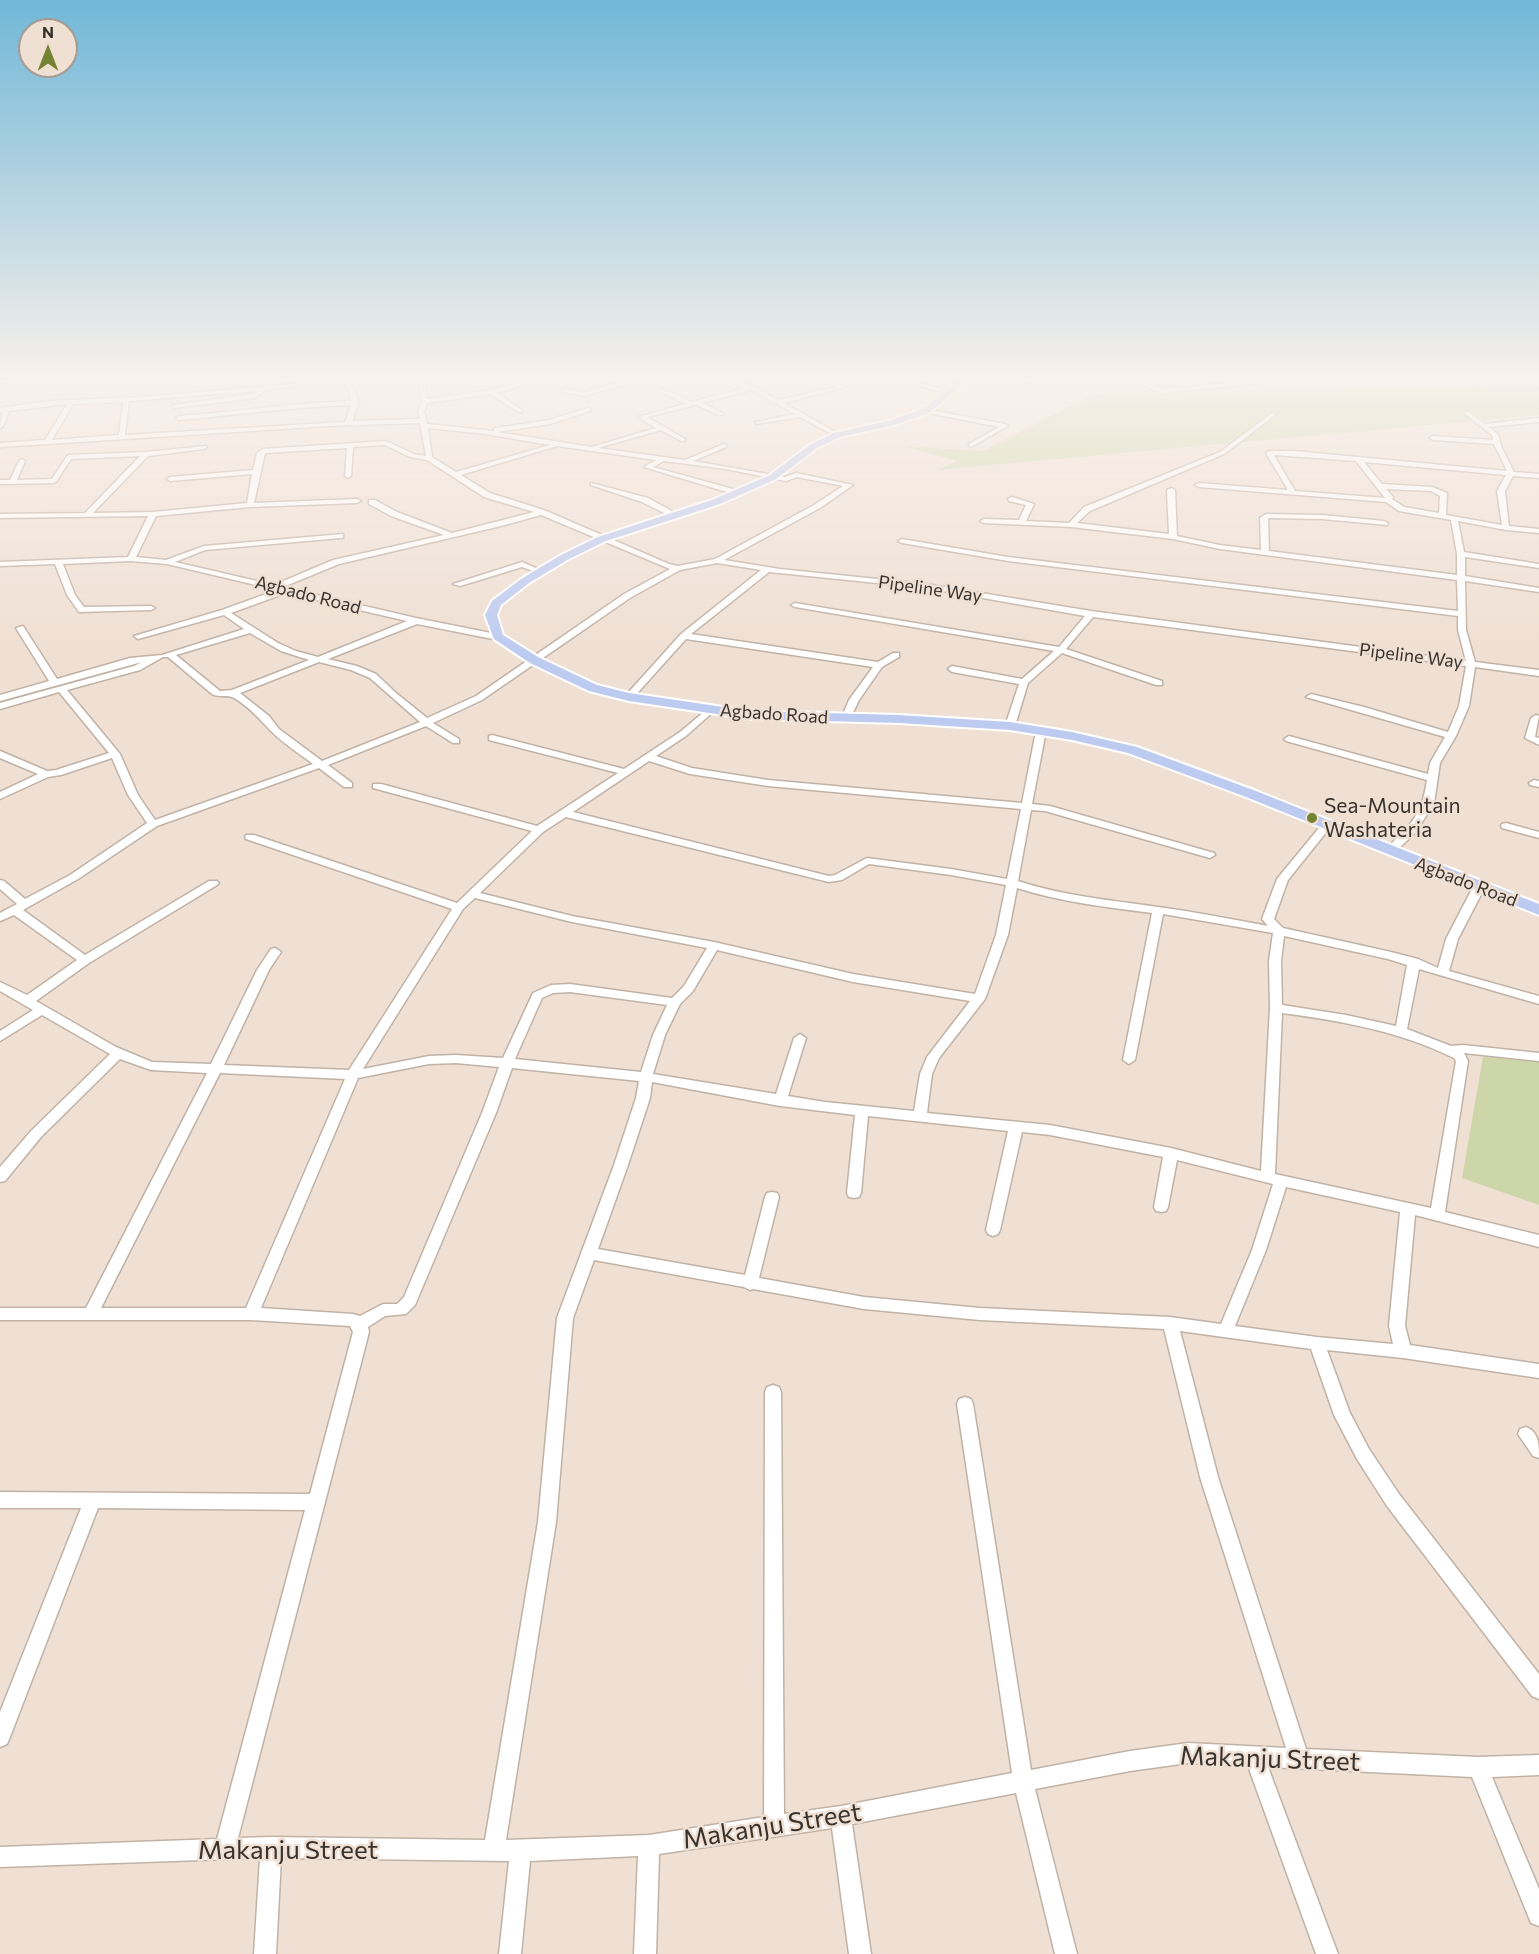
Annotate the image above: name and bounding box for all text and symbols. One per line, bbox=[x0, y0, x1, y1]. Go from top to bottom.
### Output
north arrow bbox=[18, 18, 78, 78]
text: N bbox=[42, 22, 54, 41]
street label: Agbado Road bbox=[253, 571, 363, 619]
street label: Pipeline Way bbox=[877, 571, 983, 607]
street label: Pipeline Way bbox=[1358, 639, 1464, 673]
street label: Agbado Road bbox=[719, 699, 829, 729]
place label: Sea-Mountain Washateria bbox=[1324, 793, 1461, 843]
marker: Sea-Mountain Washateria bbox=[1305, 811, 1319, 825]
street label: Agbado Road bbox=[1412, 852, 1520, 912]
street label: Makanju Street bbox=[1179, 1740, 1361, 1778]
street label: Makanju Street bbox=[680, 1796, 864, 1856]
street label: Makanju Street bbox=[198, 1834, 378, 1866]

